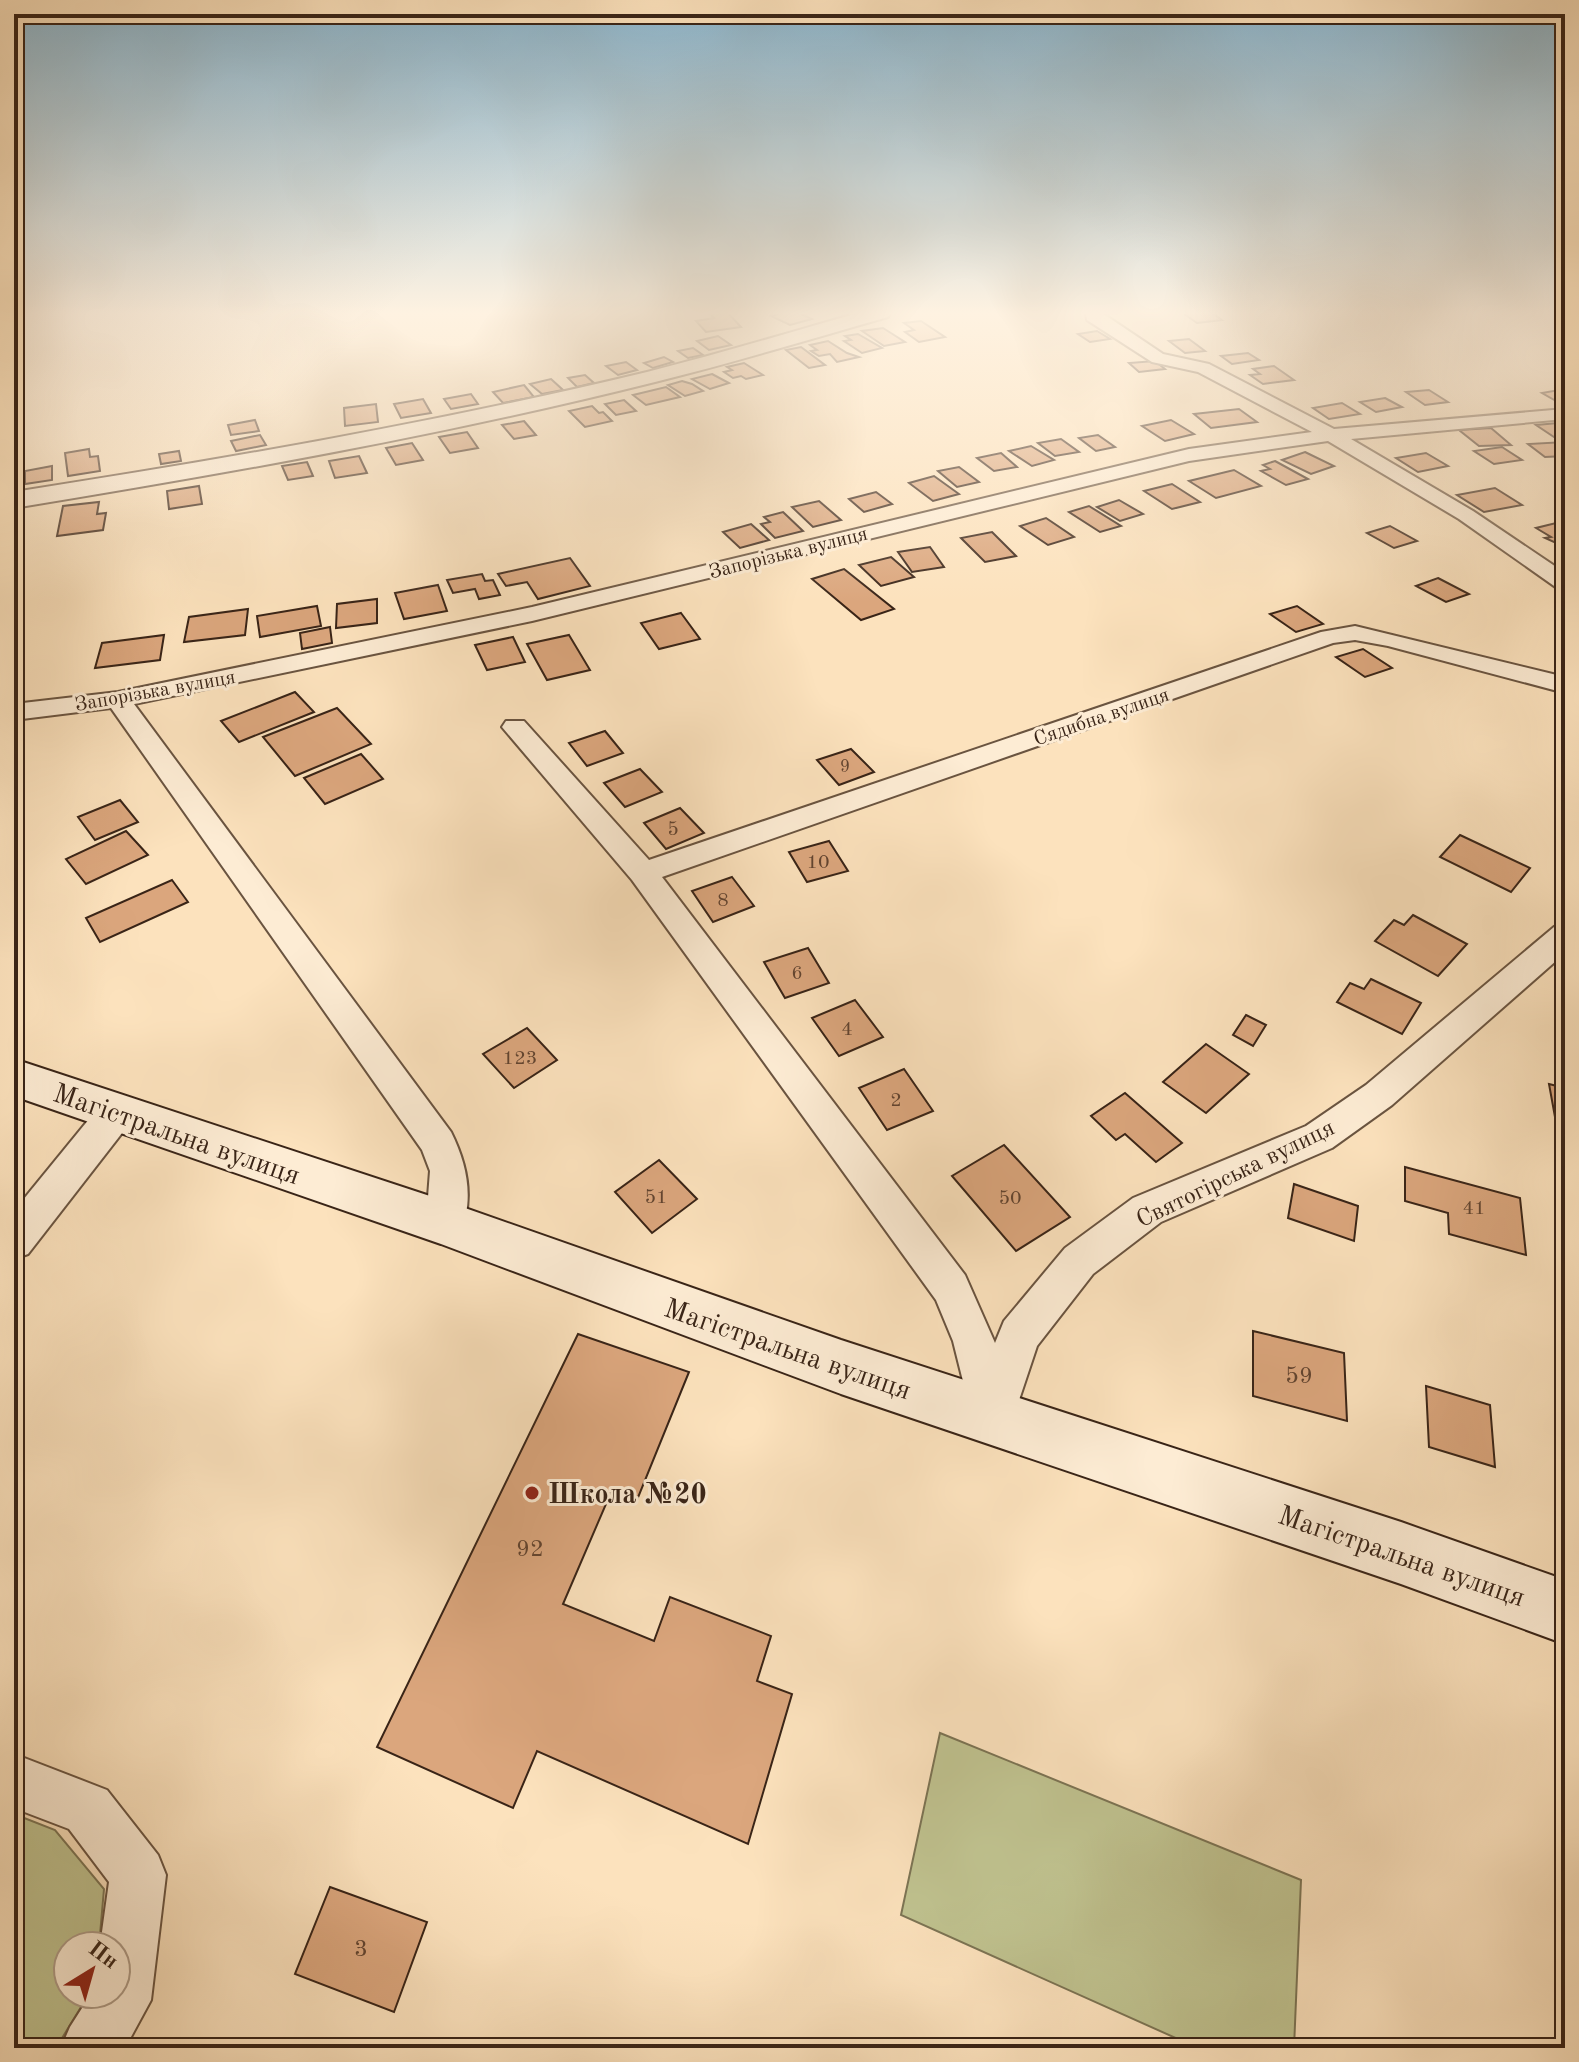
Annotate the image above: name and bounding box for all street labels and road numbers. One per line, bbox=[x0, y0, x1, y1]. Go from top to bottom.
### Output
street label: Запорізька вулиця bbox=[707, 525, 870, 583]
street label: Запорізька вулиця bbox=[73, 668, 237, 716]
street label: Сядибна вулиця bbox=[1031, 685, 1172, 750]
street label: Магістральна вулиця bbox=[49, 1080, 303, 1191]
street label: Святогірська вулиця bbox=[1133, 1116, 1339, 1233]
street label: Магістральна вулиця bbox=[660, 1295, 914, 1406]
street label: Магістральна вулиця bbox=[1274, 1502, 1528, 1613]

